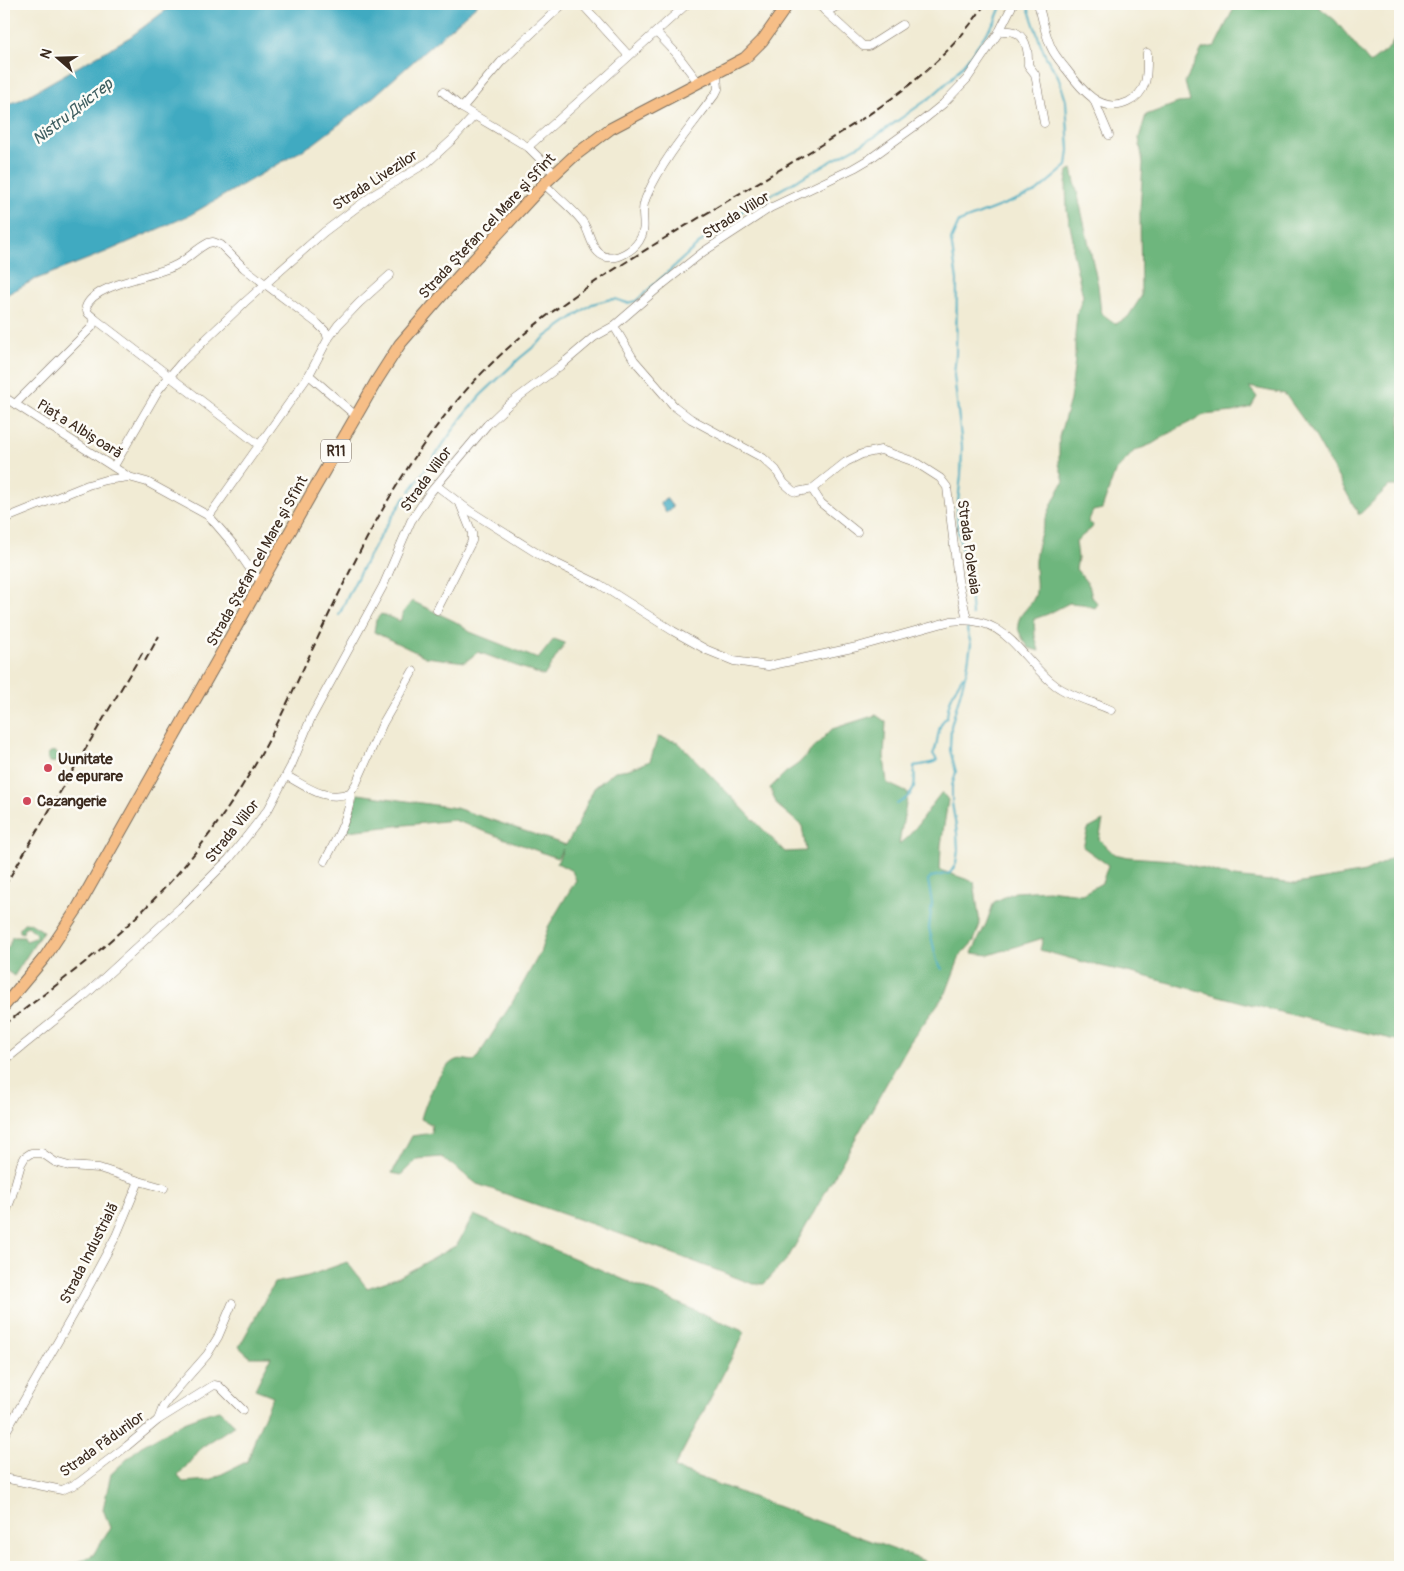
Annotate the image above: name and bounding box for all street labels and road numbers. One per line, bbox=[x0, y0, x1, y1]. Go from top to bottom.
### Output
street label: Strada Livezilor bbox=[329, 145, 422, 215]
street label: Strada Ştefan cel Mare şi Sfînt bbox=[415, 149, 561, 303]
street label: Strada Viilor bbox=[699, 187, 774, 244]
street label: Piața Albișoară bbox=[33, 396, 126, 463]
road number: R11 bbox=[321, 440, 351, 462]
street label: Strada Viilor bbox=[396, 442, 457, 516]
street label: Strada Ştefan cel Mare şi Sfînt bbox=[202, 472, 313, 650]
street label: Strada Polevaia bbox=[952, 499, 985, 596]
street label: Strada Viilor bbox=[201, 795, 264, 867]
street label: Strada Industrială bbox=[56, 1199, 123, 1307]
street label: Strada Pădurilor bbox=[56, 1407, 149, 1482]

